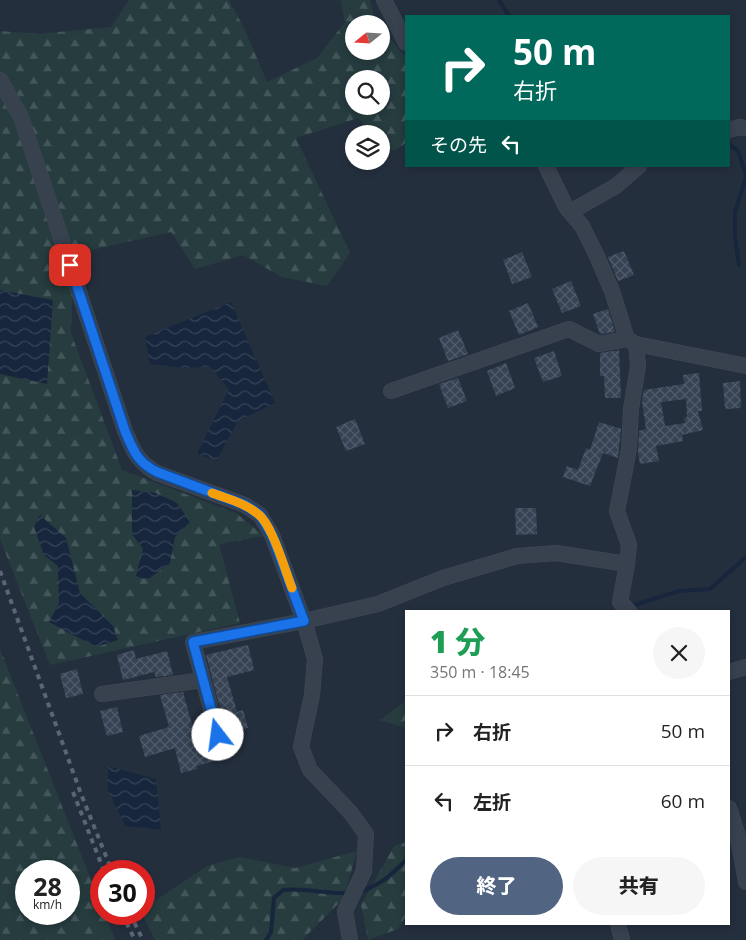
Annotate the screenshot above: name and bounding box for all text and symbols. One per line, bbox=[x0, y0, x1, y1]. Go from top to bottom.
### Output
north arrow bbox=[345, 15, 390, 60]
map controls bbox=[345, 15, 390, 170]
text: 50 m bbox=[513, 28, 596, 75]
icon: right bbox=[430, 35, 495, 100]
button: search bbox=[345, 70, 390, 115]
text: 右折 bbox=[513, 75, 557, 105]
button: layers bbox=[345, 125, 390, 170]
icon: left bbox=[497, 130, 525, 158]
text: その先 bbox=[430, 132, 487, 158]
pin bbox=[49, 244, 91, 286]
icon: arrive bbox=[56, 251, 84, 279]
text: 1 分 bbox=[430, 621, 485, 662]
button: close bbox=[653, 627, 705, 679]
text: 350 m · 18:45 bbox=[430, 661, 530, 683]
position arrow bbox=[191, 708, 243, 760]
icon: right bbox=[430, 717, 458, 745]
text: 50 m bbox=[661, 718, 705, 744]
text: 右折 bbox=[473, 719, 511, 745]
icon: left bbox=[430, 787, 458, 815]
text: 60 m bbox=[661, 788, 705, 814]
text: 左折 bbox=[473, 789, 511, 815]
button: 終了 bbox=[430, 857, 563, 915]
button: 共有 bbox=[573, 857, 705, 915]
speed limit sign: 30 bbox=[90, 860, 155, 925]
text: 28 bbox=[33, 869, 62, 903]
text: km/h bbox=[33, 896, 62, 913]

